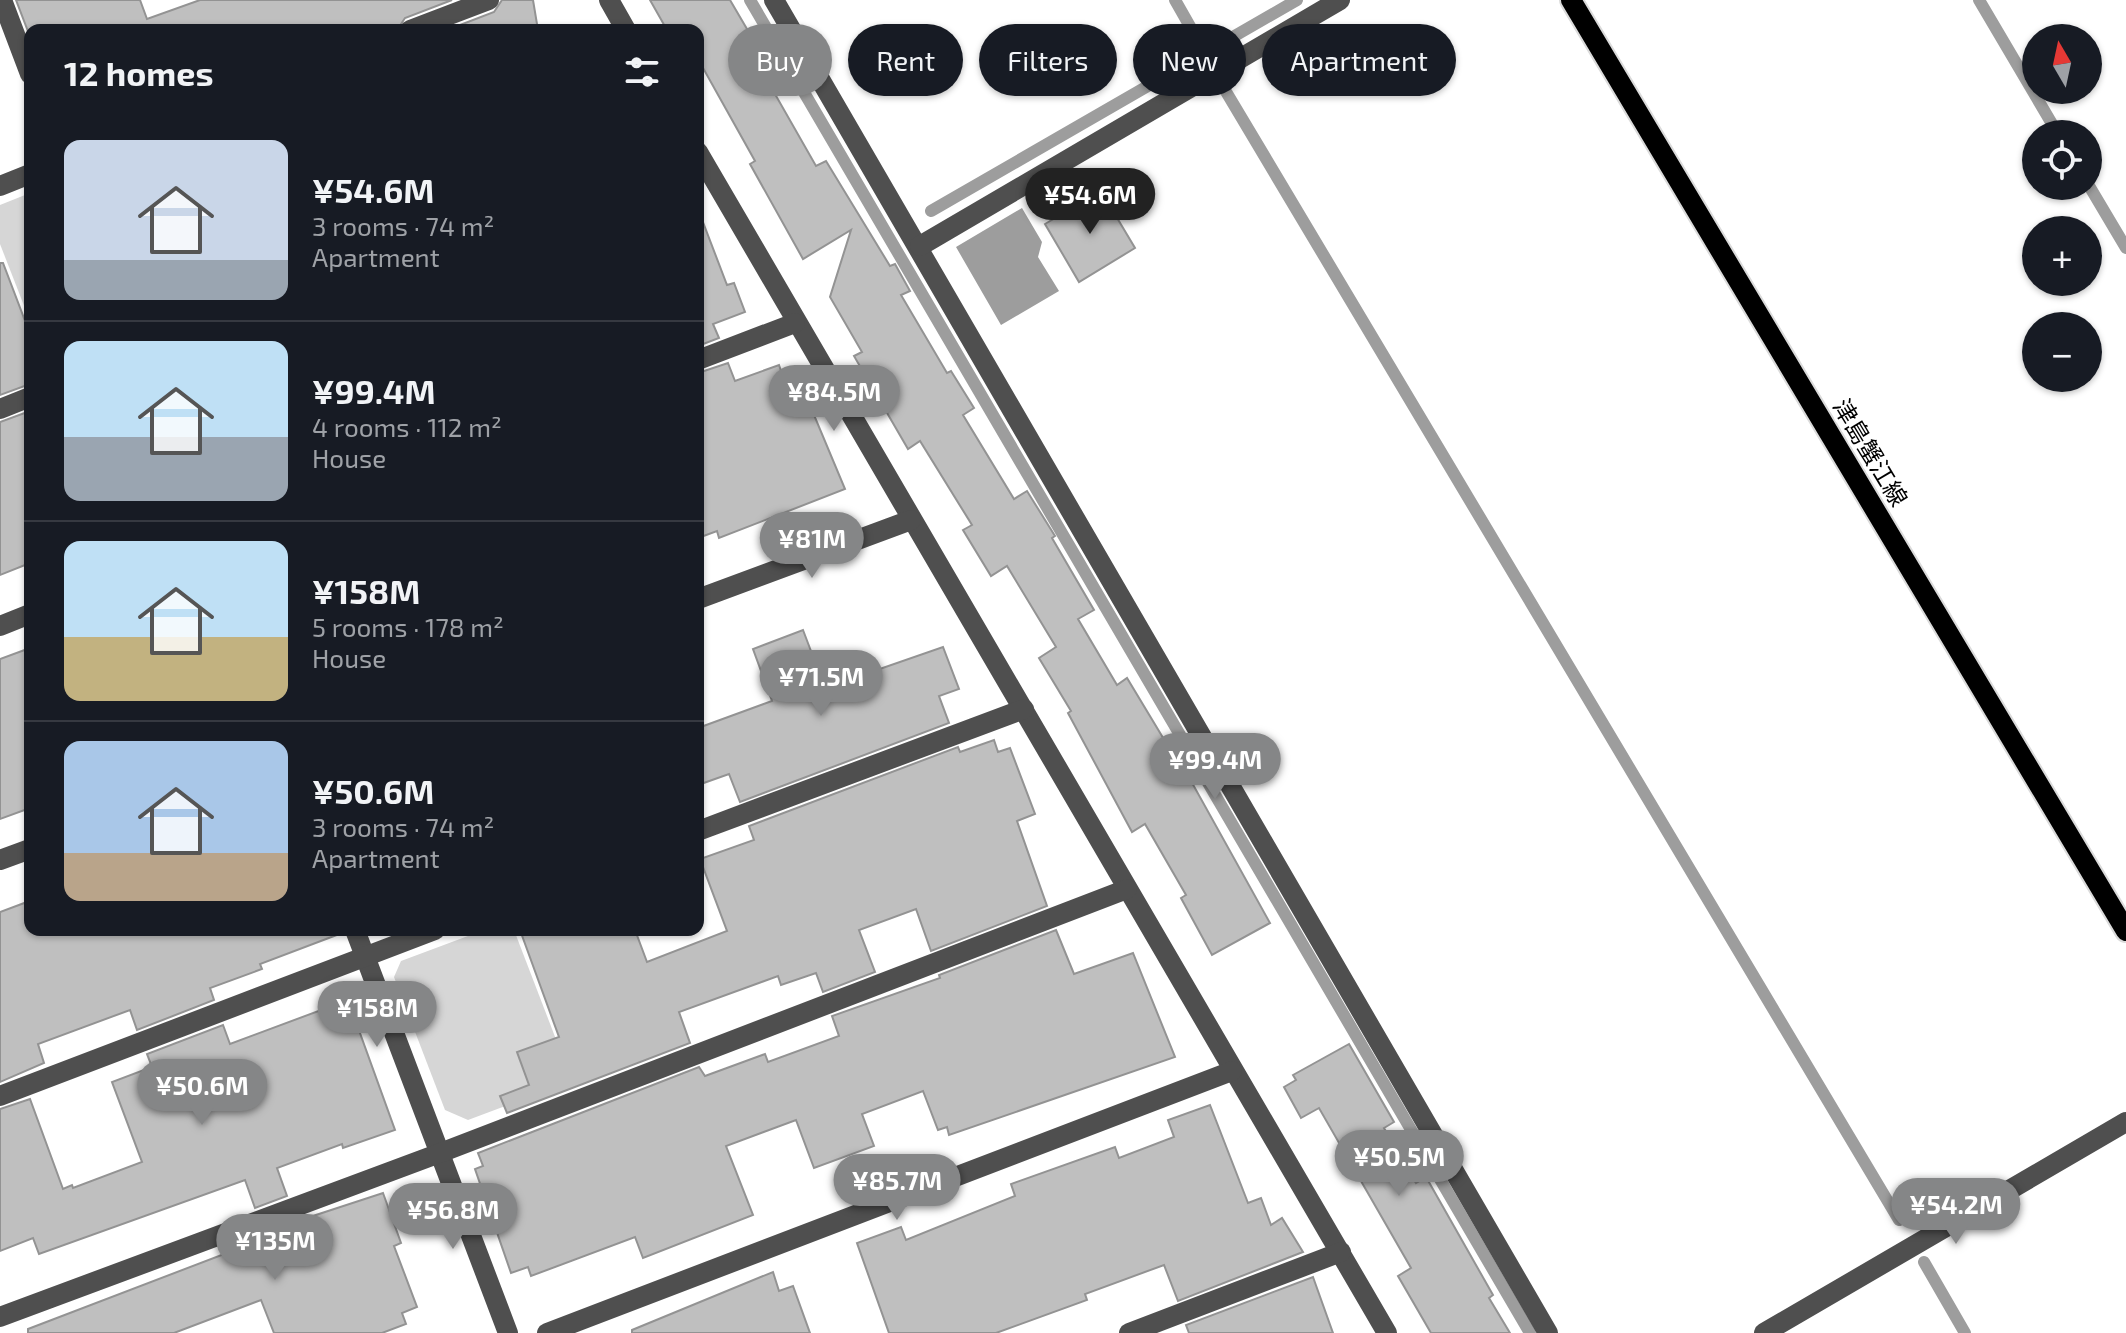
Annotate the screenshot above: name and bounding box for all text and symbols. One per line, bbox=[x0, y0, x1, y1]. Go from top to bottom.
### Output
chip: Buy bbox=[728, 24, 832, 96]
chip: Rent bbox=[848, 24, 963, 96]
chip: Filters bbox=[979, 24, 1117, 96]
chip: New bbox=[1133, 24, 1246, 96]
chip: Apartment bbox=[1262, 24, 1456, 96]
north arrow bbox=[2022, 24, 2102, 104]
map controls bbox=[2022, 24, 2102, 392]
icon: filters bbox=[620, 50, 664, 94]
text: 12 homes bbox=[64, 52, 213, 93]
button: locate bbox=[2022, 120, 2102, 200]
pin: ¥54.6M bbox=[1025, 168, 1155, 236]
text: ¥54.6M bbox=[312, 169, 434, 210]
icon: home bbox=[128, 172, 224, 268]
text: ¥54.6M bbox=[1043, 178, 1137, 209]
text: 3 rooms · 74 m² bbox=[312, 210, 494, 241]
button: + bbox=[2022, 216, 2102, 296]
text: Apartment bbox=[312, 241, 440, 272]
button: − bbox=[2022, 312, 2102, 392]
pin: ¥84.5M bbox=[769, 365, 899, 433]
text: ¥99.4M bbox=[312, 370, 436, 411]
icon: home bbox=[128, 373, 224, 469]
text: ¥84.5M bbox=[787, 375, 881, 406]
street label: 津島蟹江線 bbox=[1828, 393, 1914, 511]
text: 4 rooms · 112 m² bbox=[312, 411, 502, 442]
text: House bbox=[312, 442, 386, 473]
pin: ¥81M bbox=[765, 512, 859, 580]
text: ¥81M bbox=[778, 522, 846, 553]
text: ¥158M bbox=[312, 570, 420, 611]
icon: home bbox=[128, 573, 224, 669]
text: 5 rooms · 178 m² bbox=[312, 611, 504, 642]
text: House bbox=[312, 642, 386, 673]
pin: ¥71.5M bbox=[756, 650, 886, 718]
text: ¥71.5M bbox=[778, 660, 864, 691]
pin: ¥99.4M bbox=[1150, 733, 1280, 801]
text: ¥99.4M bbox=[1168, 743, 1262, 774]
text: ¥50.6M bbox=[312, 770, 434, 811]
icon: home bbox=[128, 773, 224, 869]
text: 3 rooms · 74 m² bbox=[312, 811, 494, 842]
text: Apartment bbox=[312, 842, 440, 873]
pin: ¥158M bbox=[321, 981, 433, 1049]
text: ¥158M bbox=[336, 991, 418, 1022]
pin: ¥50.6M bbox=[137, 1059, 267, 1127]
text: ¥50.6M bbox=[155, 1069, 249, 1100]
pin: ¥50.5M bbox=[1334, 1130, 1464, 1198]
text: ¥50.5M bbox=[1353, 1140, 1445, 1171]
pin: ¥85.7M bbox=[832, 1154, 962, 1222]
text: ¥85.7M bbox=[852, 1164, 942, 1195]
pin: ¥54.2M bbox=[1891, 1178, 2021, 1246]
pin: ¥56.8M bbox=[388, 1183, 518, 1251]
text: ¥54.2M bbox=[1909, 1188, 2003, 1219]
text: ¥56.8M bbox=[406, 1193, 500, 1224]
pin: ¥135M bbox=[219, 1214, 331, 1282]
text: ¥135M bbox=[234, 1224, 316, 1255]

